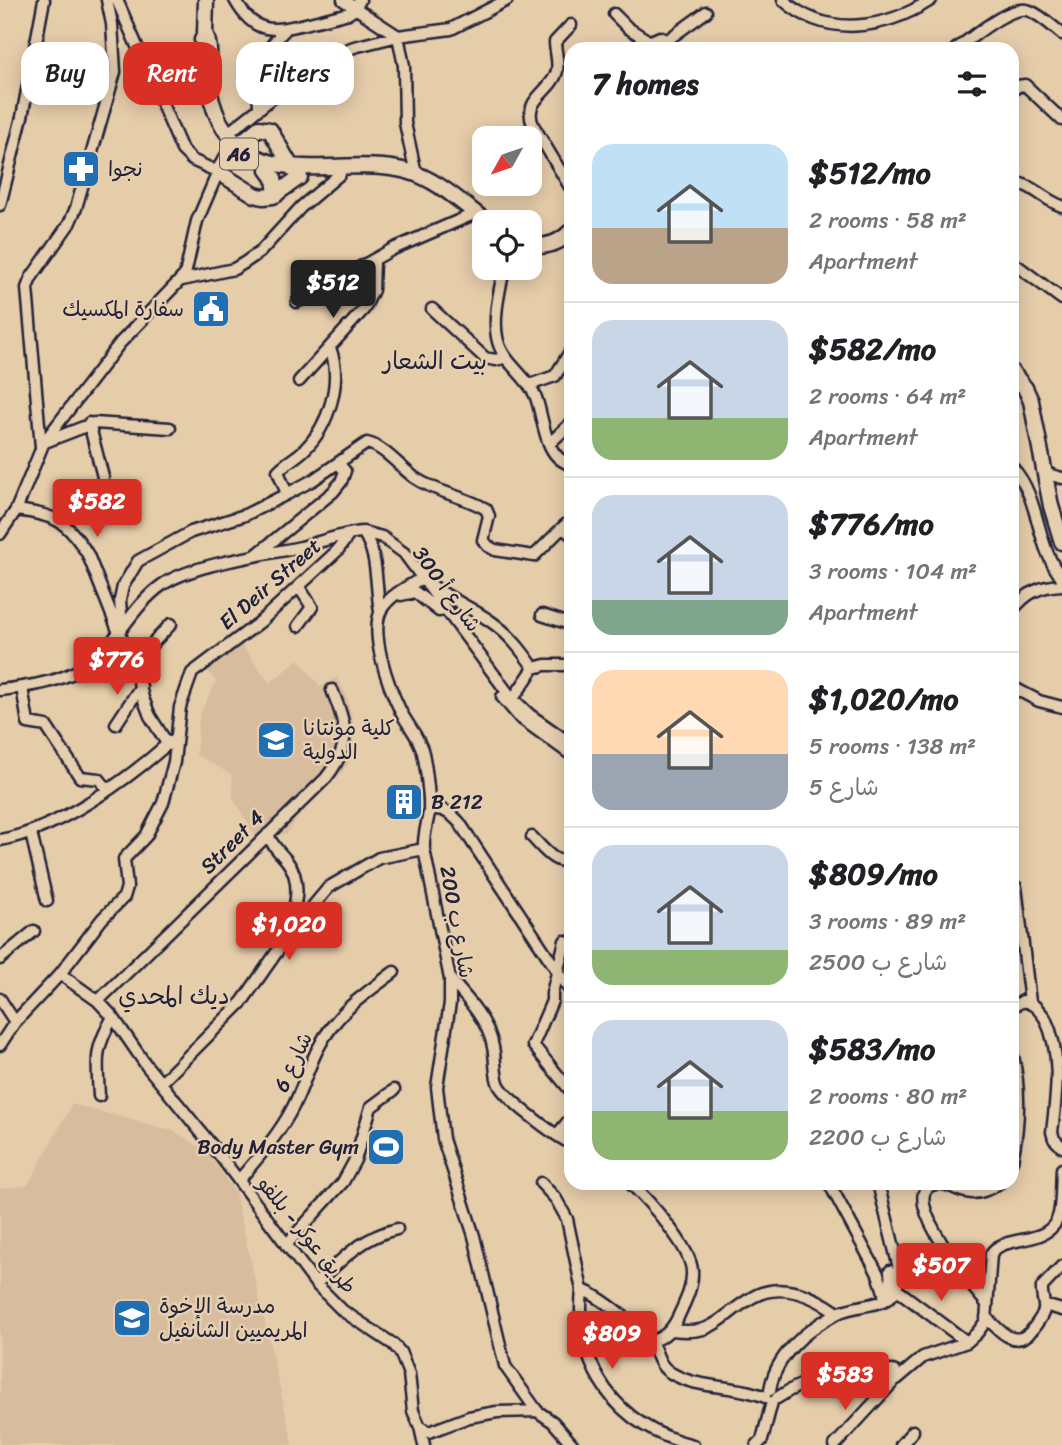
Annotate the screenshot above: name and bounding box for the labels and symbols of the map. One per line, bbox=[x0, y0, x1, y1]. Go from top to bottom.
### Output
north arrow bbox=[472, 126, 542, 196]
road number: A6 bbox=[220, 138, 258, 170]
pharmacy icon: نجوا bbox=[60, 148, 102, 190]
place label: نجوا bbox=[108, 150, 143, 188]
pin: $512 bbox=[292, 260, 374, 320]
public building icon: سفارة المكسيك bbox=[190, 288, 232, 330]
place label: سفارة المكسيك bbox=[62, 290, 184, 328]
district label: بيت الشعار bbox=[381, 340, 487, 382]
pin: $582 bbox=[56, 480, 138, 539]
street label: El Deir Street bbox=[210, 528, 330, 640]
street label: شارع أ 300 bbox=[402, 538, 492, 640]
pin: $776 bbox=[76, 638, 158, 697]
place label: كلية مونتانا الدولية bbox=[303, 709, 395, 771]
school or university icon: كلية مونتانا الدولية bbox=[255, 719, 297, 761]
building icon: B 212 bbox=[383, 781, 425, 823]
place label: B 212 bbox=[431, 783, 483, 821]
street label: Street 4 bbox=[190, 800, 274, 884]
street label: شارع ب 200 bbox=[428, 863, 486, 981]
pin: $1,020 bbox=[232, 902, 346, 962]
district label: ديك المحدي bbox=[118, 975, 230, 1017]
street label: شارع 6 bbox=[263, 1025, 323, 1099]
sports icon: Body Master Gym bbox=[365, 1126, 407, 1168]
place label: Body Master Gym bbox=[197, 1128, 359, 1166]
street label: طريق عوكر - بللفو bbox=[247, 1167, 367, 1303]
pin: $507 bbox=[900, 1244, 982, 1303]
place label: مدرسة الإخوة المريميين الشانفيل bbox=[159, 1287, 308, 1349]
school or university icon: مدرسة الإخوة المريميين الشانفيل bbox=[111, 1297, 153, 1339]
pin: $809 bbox=[571, 1312, 653, 1371]
pin: $583 bbox=[804, 1352, 886, 1412]

